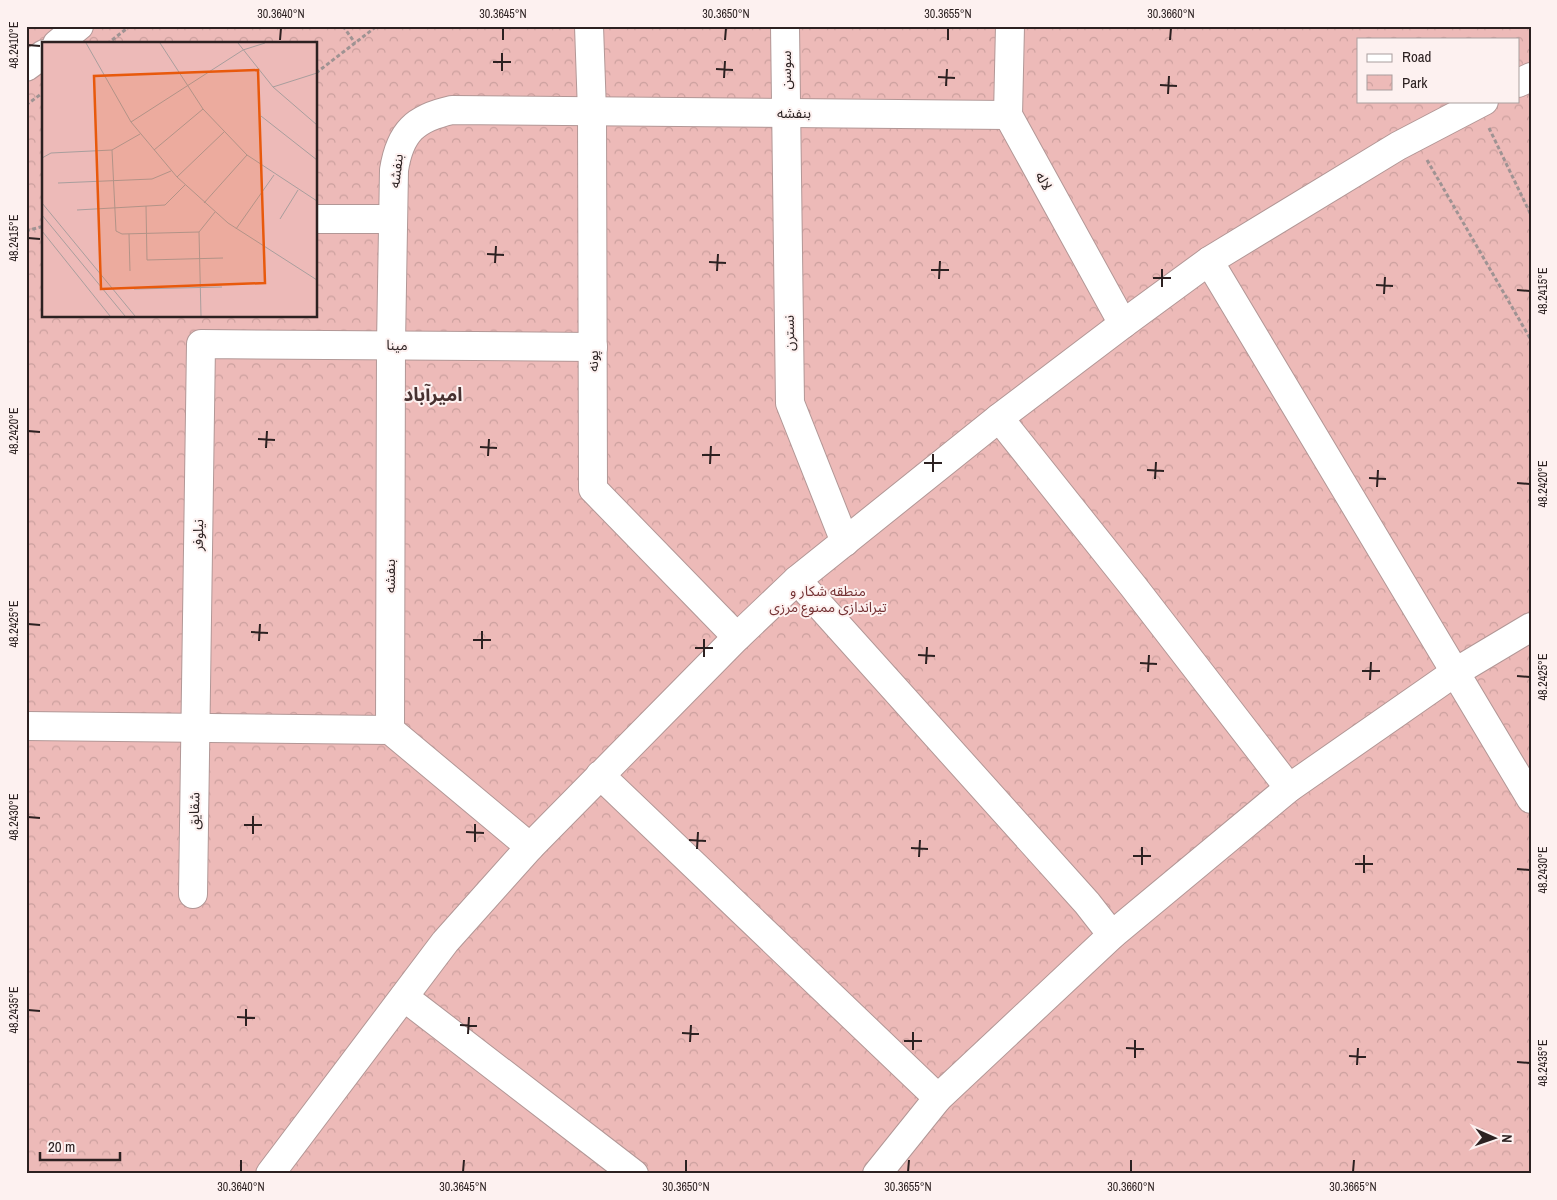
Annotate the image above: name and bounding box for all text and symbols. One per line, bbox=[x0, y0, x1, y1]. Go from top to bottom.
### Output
text: 30.3640°N bbox=[257, 6, 305, 22]
text: 30.3645°N bbox=[479, 6, 527, 22]
text: 30.3650°N bbox=[702, 6, 750, 22]
text: 30.3655°N bbox=[924, 6, 972, 22]
text: 30.3660°N bbox=[1147, 6, 1195, 22]
text: 48.2410°E bbox=[6, 22, 22, 68]
legend bbox=[1357, 38, 1520, 102]
inset map bbox=[42, 42, 318, 318]
text: Road bbox=[1402, 46, 1431, 67]
street label: سوسن bbox=[777, 51, 795, 89]
text: Park bbox=[1402, 72, 1428, 93]
street label: بنفشه bbox=[777, 104, 811, 122]
street label: بنفشه bbox=[385, 153, 407, 189]
street label: لاله bbox=[1032, 169, 1056, 193]
text: 48.2415°E bbox=[6, 215, 22, 261]
text: 48.2415°E bbox=[1535, 268, 1551, 314]
street label: نسترن bbox=[780, 315, 798, 351]
street label: مینا bbox=[386, 336, 408, 354]
street label: پونه bbox=[584, 350, 603, 372]
district label: امیرآباد bbox=[403, 381, 463, 407]
text: 48.2420°E bbox=[6, 408, 22, 454]
text: 48.2420°E bbox=[1535, 461, 1551, 507]
street label: نیلوفر bbox=[189, 519, 207, 552]
street label: بنفشه bbox=[381, 559, 399, 593]
park label: منطقه شکار و تیراندازی ممنوع مرزی bbox=[769, 582, 887, 618]
text: 48.2425°E bbox=[6, 601, 22, 647]
text: 48.2425°E bbox=[1535, 654, 1551, 700]
street label: شقایق bbox=[185, 792, 204, 830]
text: 48.2430°E bbox=[6, 794, 22, 840]
text: 48.2430°E bbox=[1535, 847, 1551, 893]
text: 48.2435°E bbox=[6, 987, 22, 1033]
text: 48.2435°E bbox=[1535, 1040, 1551, 1086]
north arrow bbox=[1470, 1112, 1520, 1162]
scale bar bbox=[40, 1130, 120, 1162]
text: N bbox=[1498, 1134, 1516, 1143]
text: 20 m bbox=[48, 1136, 75, 1157]
text: 30.3640°N bbox=[217, 1179, 265, 1195]
text: 30.3645°N bbox=[439, 1179, 487, 1195]
text: 30.3650°N bbox=[662, 1179, 710, 1195]
text: 30.3655°N bbox=[884, 1179, 932, 1195]
text: 30.3660°N bbox=[1107, 1179, 1155, 1195]
text: 30.3665°N bbox=[1329, 1179, 1377, 1195]

